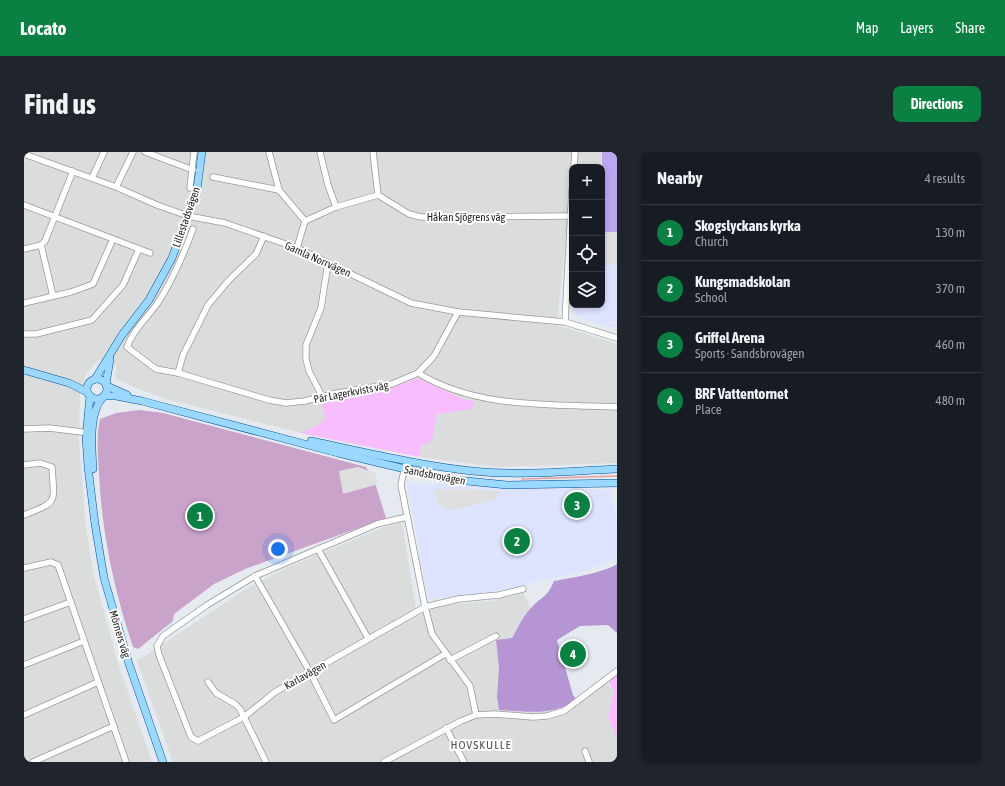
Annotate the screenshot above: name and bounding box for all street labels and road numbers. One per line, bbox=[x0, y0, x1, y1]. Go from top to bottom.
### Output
street label: Lillestadsvägen bbox=[170, 185, 202, 249]
street label: Håkan Sjögrens väg bbox=[427, 211, 506, 223]
street label: Gamla Norrvägen bbox=[283, 239, 353, 279]
street label: Pär Lagerkvists väg bbox=[313, 379, 390, 405]
street label: Sandsbrovägen bbox=[403, 463, 467, 487]
street label: Mörners väg bbox=[107, 609, 133, 659]
street label: Karlavägen bbox=[282, 658, 328, 692]

